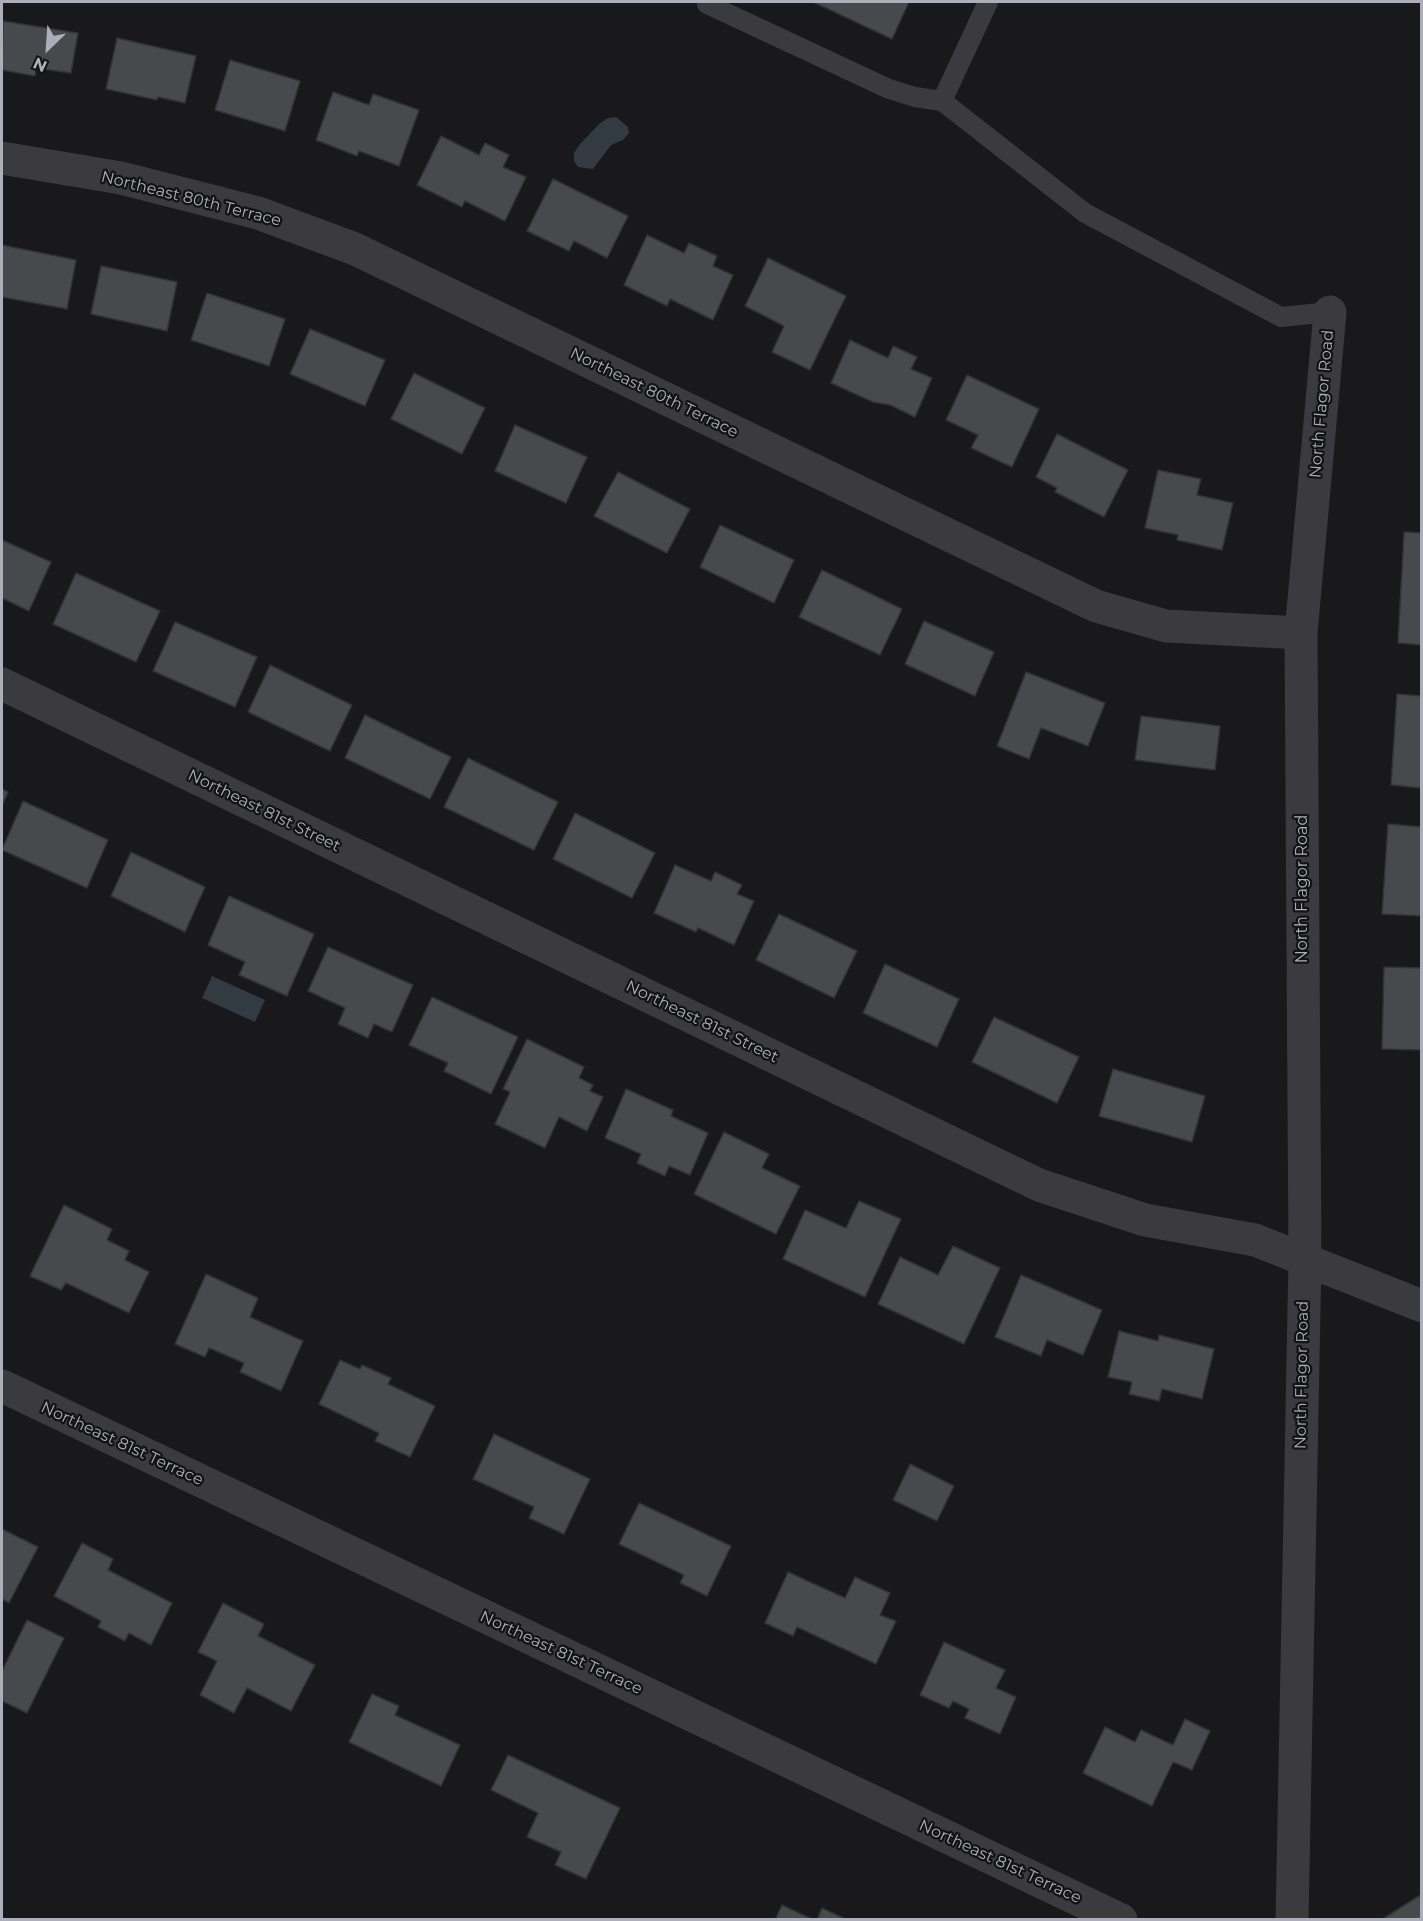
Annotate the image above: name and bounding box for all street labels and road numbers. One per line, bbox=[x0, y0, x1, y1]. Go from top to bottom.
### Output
street label: Northeast 80th Terrace bbox=[99, 167, 283, 231]
street label: North Flagor Road bbox=[1306, 329, 1338, 479]
street label: Northeast 80th Terrace bbox=[567, 344, 741, 442]
street label: Northeast 81st Street bbox=[185, 766, 343, 856]
street label: North Flagor Road bbox=[1292, 815, 1312, 963]
street label: Northeast 81st Street bbox=[623, 977, 781, 1067]
street label: North Flagor Road bbox=[1291, 1301, 1313, 1449]
street label: Northeast 81st Terrace bbox=[38, 1398, 206, 1490]
street label: Northeast 81st Terrace bbox=[477, 1607, 645, 1699]
street label: Northeast 81st Terrace bbox=[916, 1816, 1084, 1908]

